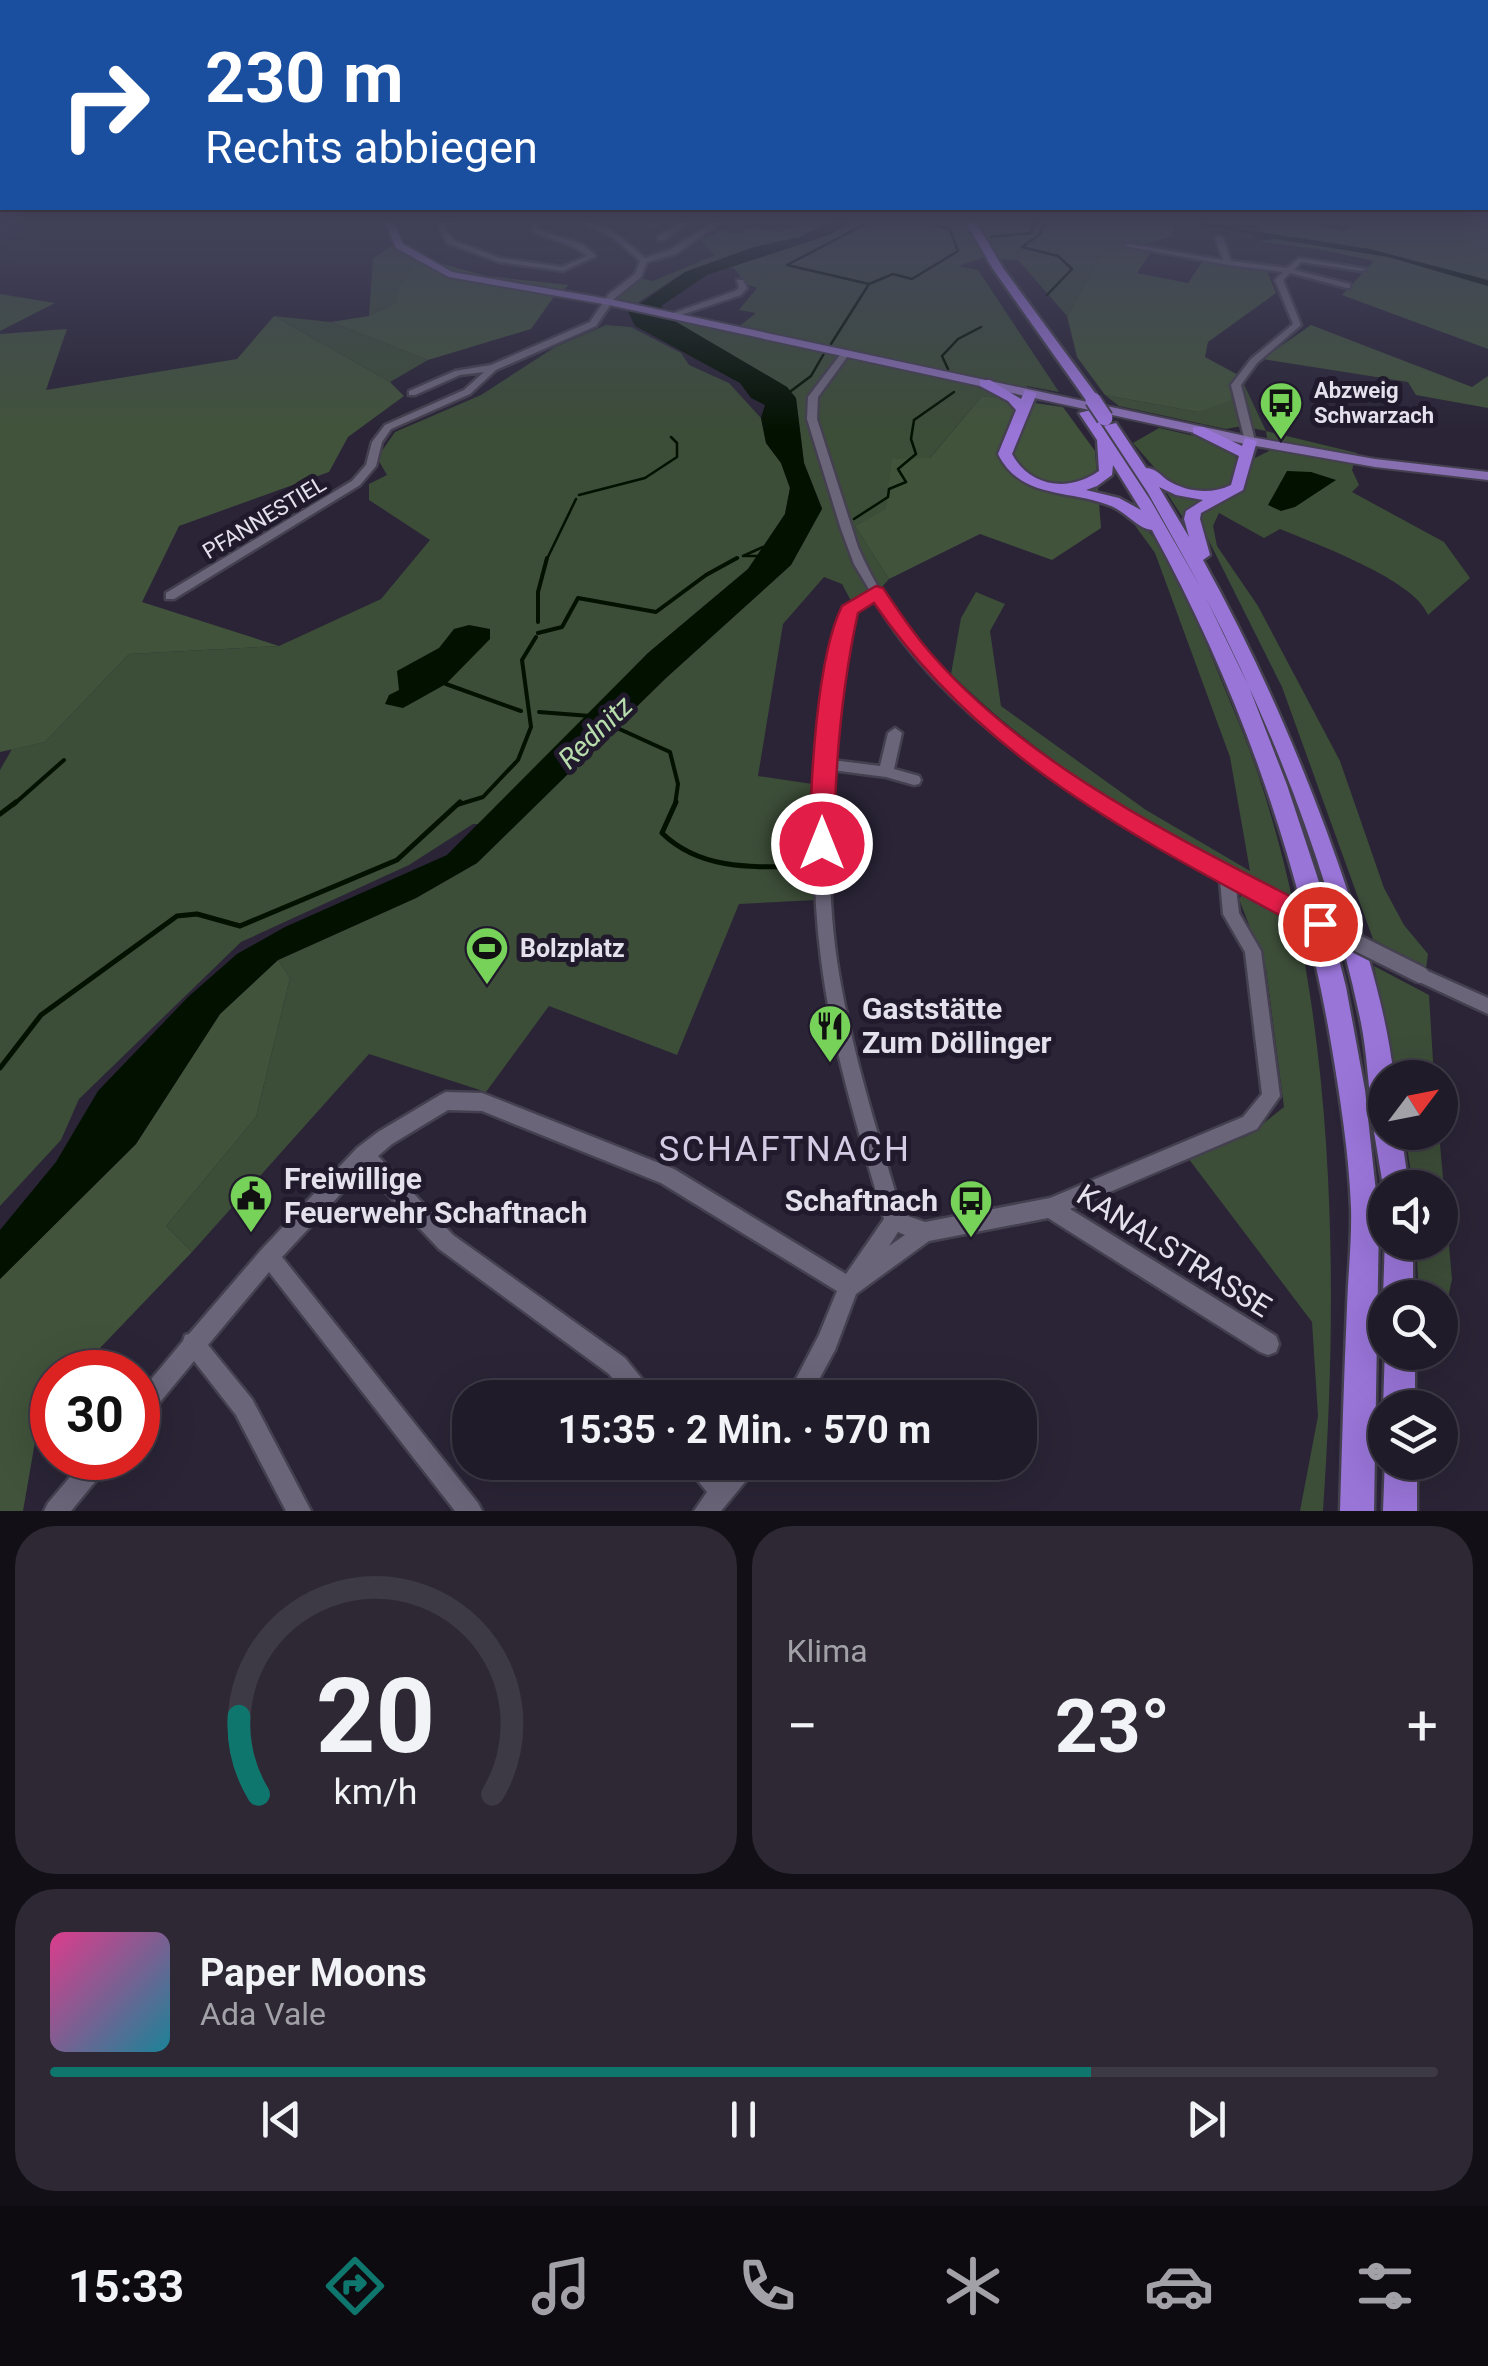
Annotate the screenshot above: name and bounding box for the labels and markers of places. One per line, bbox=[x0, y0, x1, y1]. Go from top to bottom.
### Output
place label: Abzweig Schwarzach bbox=[1314, 378, 1434, 428]
bus stop icon: Abzweig Schwarzach bbox=[1258, 380, 1304, 441]
pin bbox=[1278, 882, 1363, 967]
sports icon: Bolzplatz bbox=[464, 925, 510, 986]
place label: Bolzplatz bbox=[520, 934, 625, 963]
place label: Gaststätte Zum Döllinger bbox=[862, 991, 1052, 1060]
restaurant icon: Gaststätte Zum Döllinger bbox=[807, 1003, 853, 1064]
place label: Freiwillige Feuerwehr Schaftnach bbox=[284, 1161, 587, 1230]
public building icon: Freiwillige Feuerwehr Schaftnach bbox=[228, 1173, 274, 1234]
bus stop icon: Schaftnach bbox=[948, 1178, 994, 1239]
place label: Schaftnach bbox=[785, 1183, 938, 1218]

